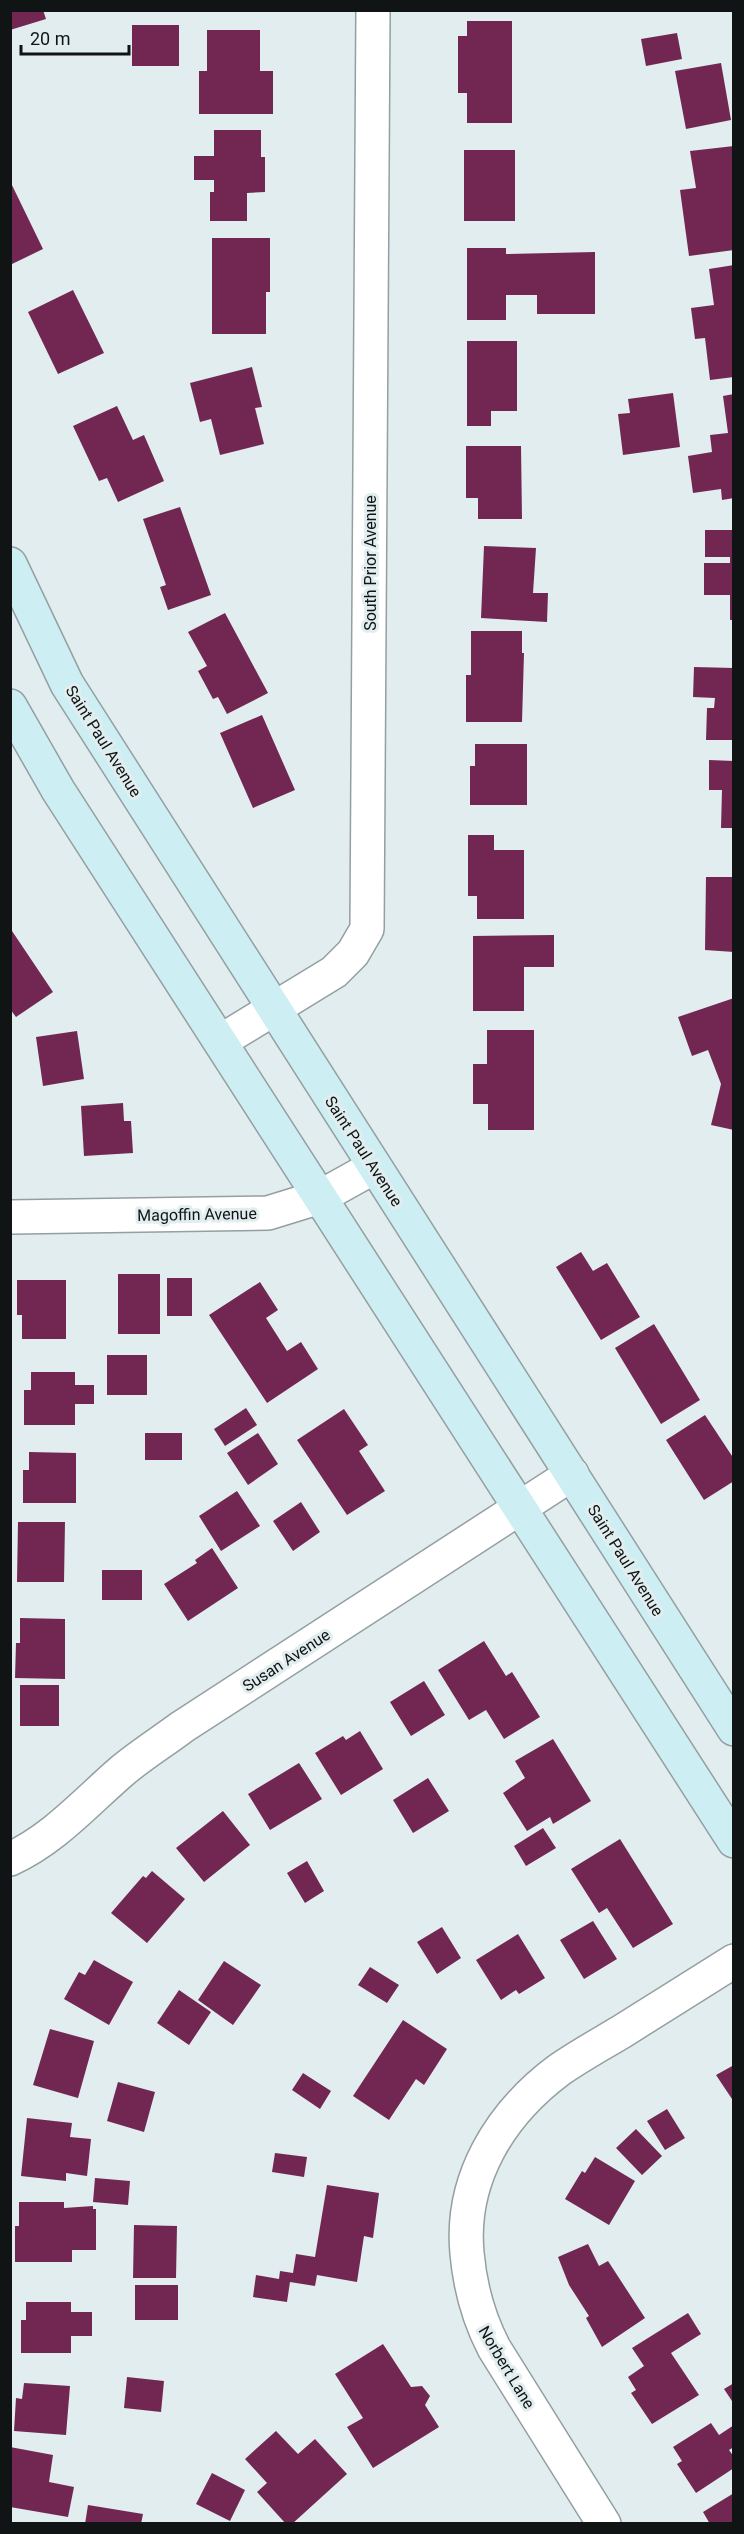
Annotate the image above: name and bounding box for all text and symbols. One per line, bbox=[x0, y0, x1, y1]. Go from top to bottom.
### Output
scale bar bbox=[21, 18, 129, 56]
text: 20 m bbox=[30, 28, 70, 49]
street label: South Prior Avenue bbox=[361, 495, 380, 631]
street label: Saint Paul Avenue bbox=[62, 682, 146, 801]
street label: Saint Paul Avenue bbox=[321, 1092, 406, 1210]
street label: Magoffin Avenue bbox=[137, 1204, 257, 1225]
street label: Saint Paul Avenue bbox=[584, 1501, 668, 1620]
street label: Susan Avenue bbox=[239, 1625, 334, 1696]
street label: Norbert Lane bbox=[474, 2322, 539, 2412]

